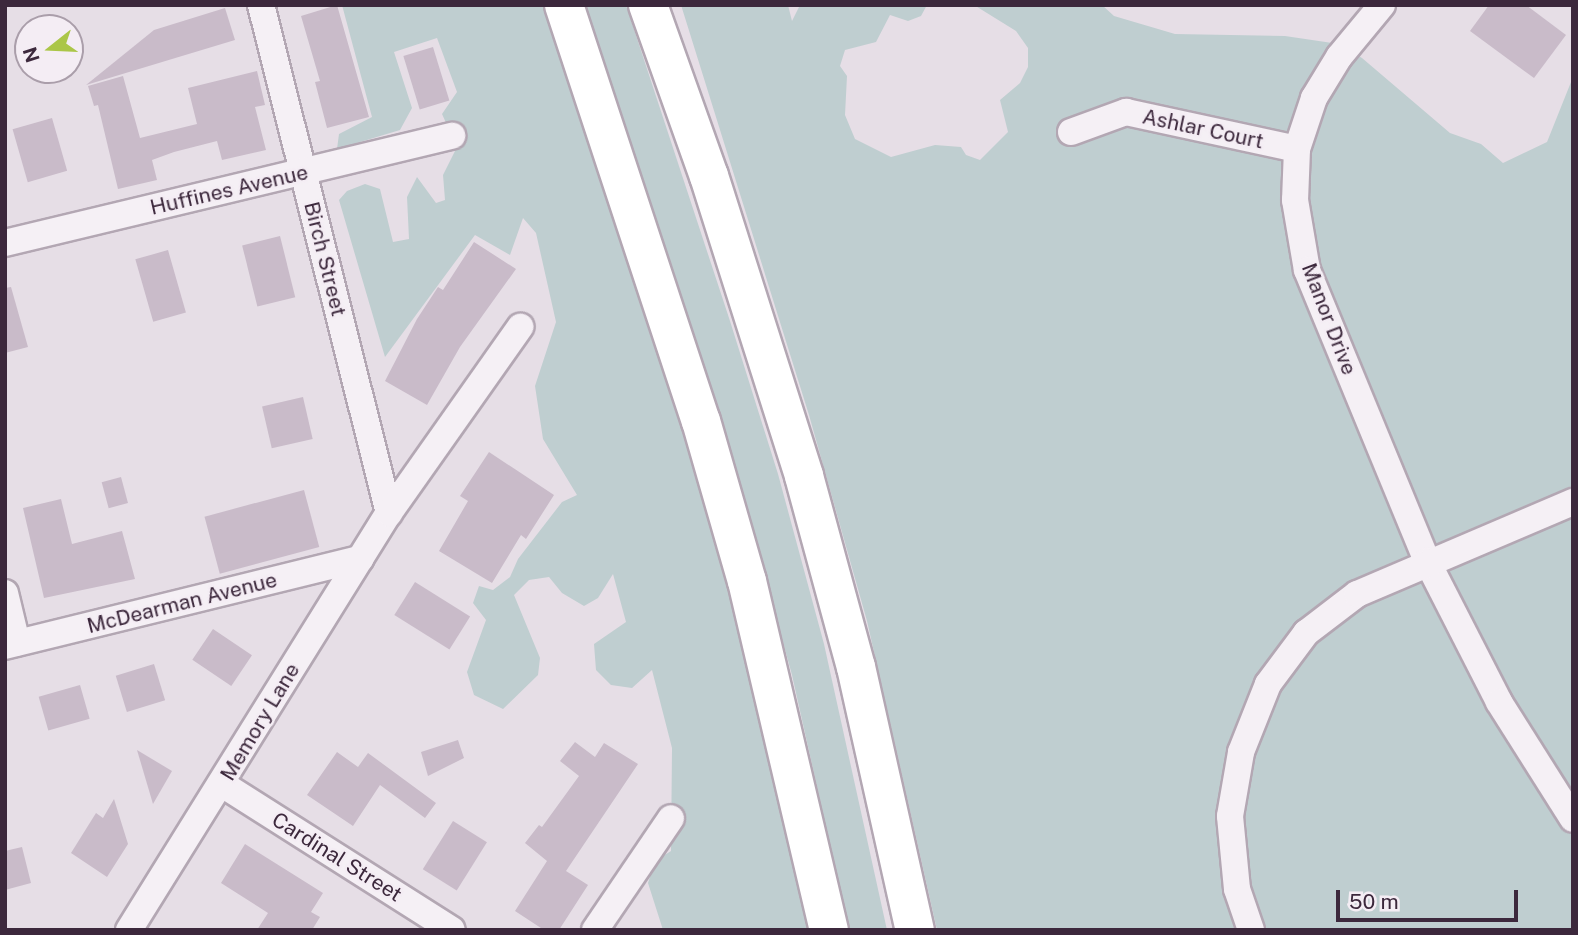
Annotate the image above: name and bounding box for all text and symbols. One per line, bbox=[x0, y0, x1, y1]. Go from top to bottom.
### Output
north arrow bbox=[14, 14, 84, 84]
text: N bbox=[18, 44, 44, 65]
street label: Ashlar Court bbox=[1140, 104, 1266, 154]
street label: Huffines Avenue bbox=[148, 160, 310, 220]
street label: Birch Street bbox=[299, 199, 351, 319]
street label: Manor Drive bbox=[1296, 260, 1362, 378]
street label: McDearman Avenue bbox=[84, 567, 280, 639]
street label: Memory Lane bbox=[215, 659, 305, 785]
street label: Cardinal Street bbox=[267, 807, 407, 907]
scale bar bbox=[1340, 876, 1522, 920]
text: 50 m bbox=[1349, 889, 1399, 914]

